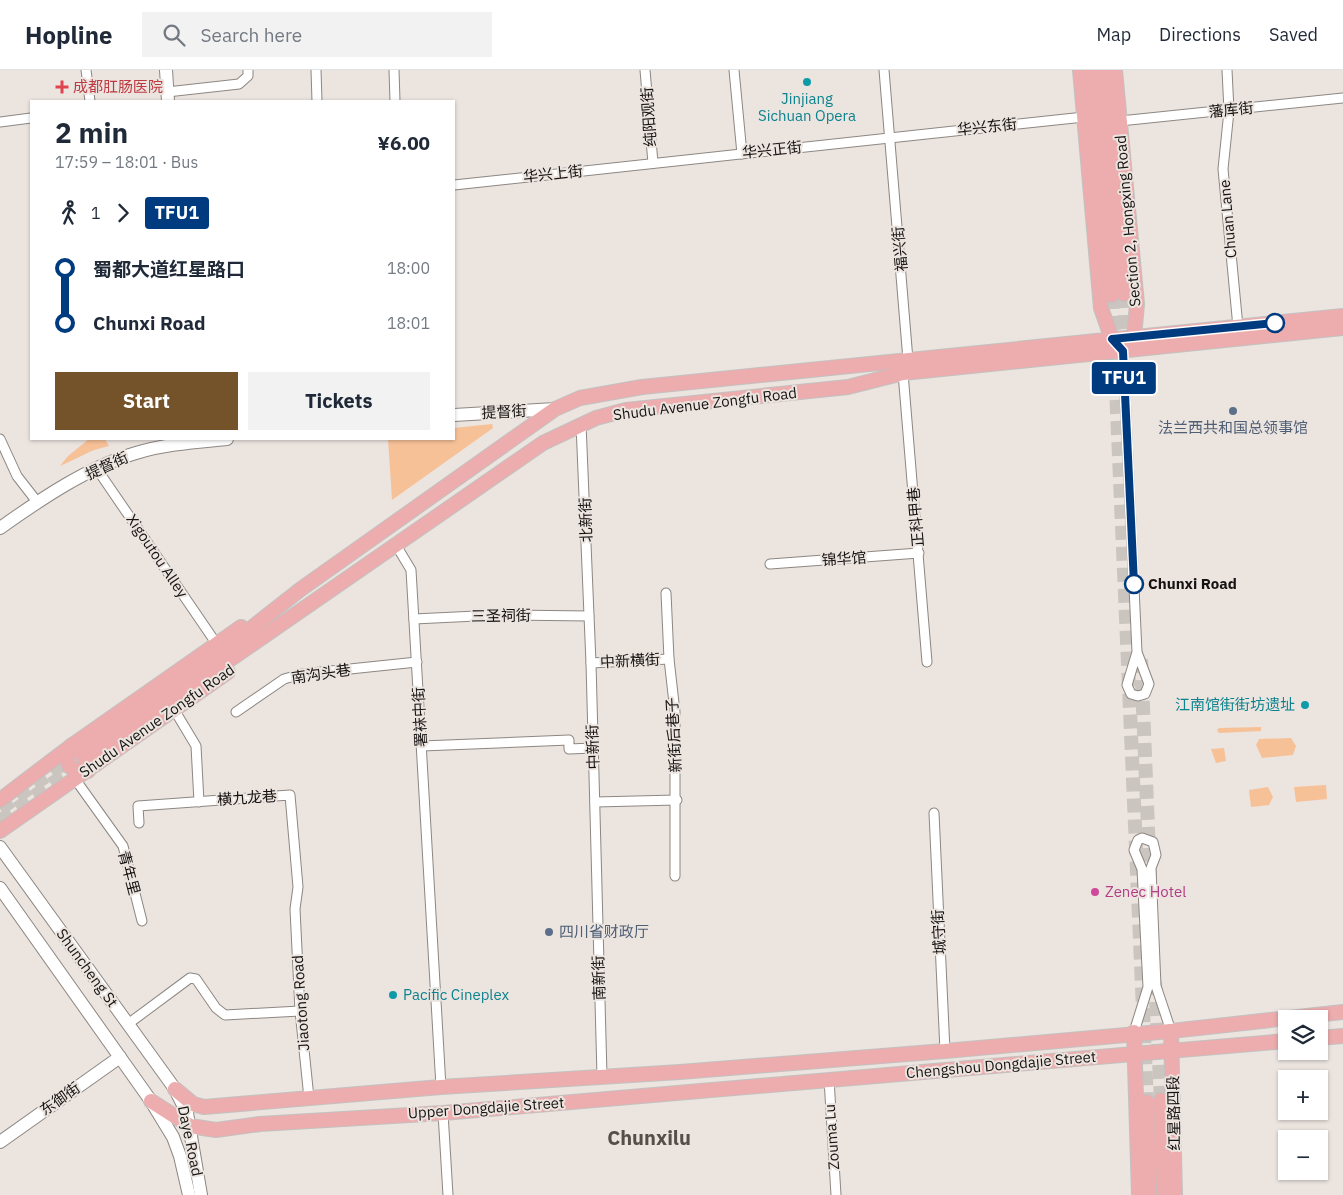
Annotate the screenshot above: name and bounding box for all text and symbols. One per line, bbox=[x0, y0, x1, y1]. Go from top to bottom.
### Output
search box bbox=[142, 12, 492, 57]
text: Hopline bbox=[25, 19, 112, 51]
icon: search bbox=[160, 21, 188, 49]
text: Search here bbox=[200, 23, 302, 47]
text: Map bbox=[1096, 23, 1131, 46]
text: Directions bbox=[1159, 23, 1241, 46]
text: Saved bbox=[1269, 23, 1318, 46]
marker: Jinjiang Sichuan Opera bbox=[801, 76, 813, 88]
place label: 成都肛肠医院 bbox=[73, 77, 163, 96]
marker: 成都肛肠医院 bbox=[55, 80, 69, 94]
street label: 纯阳观街 bbox=[637, 86, 660, 148]
place label: Jinjiang Sichuan Opera bbox=[758, 89, 856, 125]
street label: 藩库街 bbox=[1208, 98, 1254, 121]
text: 2 min bbox=[55, 114, 128, 151]
street label: 华兴东街 bbox=[956, 114, 1018, 139]
text: ¥6.00 bbox=[378, 131, 430, 155]
street label: Section 2, Hongxing Road bbox=[1111, 135, 1144, 307]
street label: 华兴正街 bbox=[741, 137, 803, 162]
text: 17:59 – 18:01 · Bus bbox=[55, 152, 198, 172]
street label: 华兴上街 bbox=[522, 161, 584, 186]
street label: Chuan Lane bbox=[1215, 179, 1240, 259]
icon: walk bbox=[55, 199, 83, 227]
icon: forward bbox=[109, 199, 137, 227]
text: TFU1 bbox=[155, 201, 199, 224]
text: 1 bbox=[91, 203, 101, 223]
street label: 福兴街 bbox=[888, 226, 911, 272]
text: 蜀都大道红星路口 bbox=[93, 257, 245, 281]
text: 18:00 bbox=[387, 258, 430, 278]
text: Chunxi Road bbox=[93, 311, 206, 335]
text: 18:01 bbox=[387, 313, 430, 333]
unlabelled marker bbox=[1265, 313, 1285, 333]
line badge: TFU1 bbox=[1089, 362, 1159, 394]
text: TFU1 bbox=[1102, 366, 1146, 389]
button: Start bbox=[55, 372, 238, 430]
button: Tickets bbox=[248, 372, 430, 430]
street label: Shudu Avenue Zongfu Road bbox=[612, 383, 798, 424]
street label: 提督街 bbox=[481, 401, 527, 422]
marker: 法兰西共和国总领事馆 bbox=[1227, 405, 1239, 417]
place label: 法兰西共和国总领事馆 bbox=[1158, 418, 1308, 437]
street label: 提督街 bbox=[82, 447, 131, 484]
street label: 正科甲巷 bbox=[903, 486, 928, 548]
street label: 北新街 bbox=[575, 497, 596, 543]
street label: Xigoutou Alley bbox=[122, 510, 193, 602]
street label: 锦华馆 bbox=[821, 547, 867, 570]
marker: Chunxi Road bbox=[1124, 574, 1144, 594]
place label: Chunxi Road bbox=[1148, 574, 1237, 593]
street label: 三圣祠街 bbox=[471, 605, 531, 626]
street label: 中新横街 bbox=[600, 649, 660, 672]
street label: Shudu Avenue Zongfu Road bbox=[75, 660, 238, 781]
street label: 南沟头巷 bbox=[290, 660, 352, 687]
street label: 署袜中街 bbox=[408, 687, 431, 747]
place label: 江南馆街街坊遗址 bbox=[1175, 695, 1295, 714]
street label: 新街后巷子 bbox=[662, 697, 685, 773]
marker: 江南馆街街坊遗址 bbox=[1299, 699, 1311, 711]
street label: 中新街 bbox=[582, 724, 603, 770]
street label: 横九龙巷 bbox=[216, 786, 278, 809]
street label: 青年里 bbox=[114, 849, 144, 897]
place label: Zenec Hotel bbox=[1105, 882, 1186, 901]
marker: Zenec Hotel bbox=[1089, 886, 1101, 898]
street label: 城守街 bbox=[928, 909, 949, 955]
place label: 四川省财政厅 bbox=[559, 922, 649, 941]
street label: Shuncheng St bbox=[53, 925, 122, 1011]
marker: 四川省财政厅 bbox=[543, 926, 555, 938]
street label: Jiaotong Road bbox=[288, 955, 313, 1052]
street label: 南新街 bbox=[588, 955, 609, 1001]
place label: Pacific Cineplex bbox=[403, 985, 509, 1004]
marker: Pacific Cineplex bbox=[387, 989, 399, 1001]
map controls bbox=[1278, 1010, 1328, 1180]
button: layers bbox=[1278, 1010, 1328, 1060]
street label: Chengshou Dongdajie Street bbox=[905, 1047, 1097, 1082]
button: + bbox=[1278, 1070, 1328, 1120]
street label: 红星路四段 bbox=[1163, 1075, 1184, 1151]
street label: 东御街 bbox=[36, 1078, 84, 1119]
street label: Upper Dongdajie Street bbox=[407, 1093, 565, 1122]
street label: Zouma Lu bbox=[820, 1103, 843, 1171]
street label: Daye Road bbox=[174, 1104, 207, 1178]
district label: Chunxilu bbox=[607, 1124, 691, 1151]
button: − bbox=[1278, 1130, 1328, 1180]

